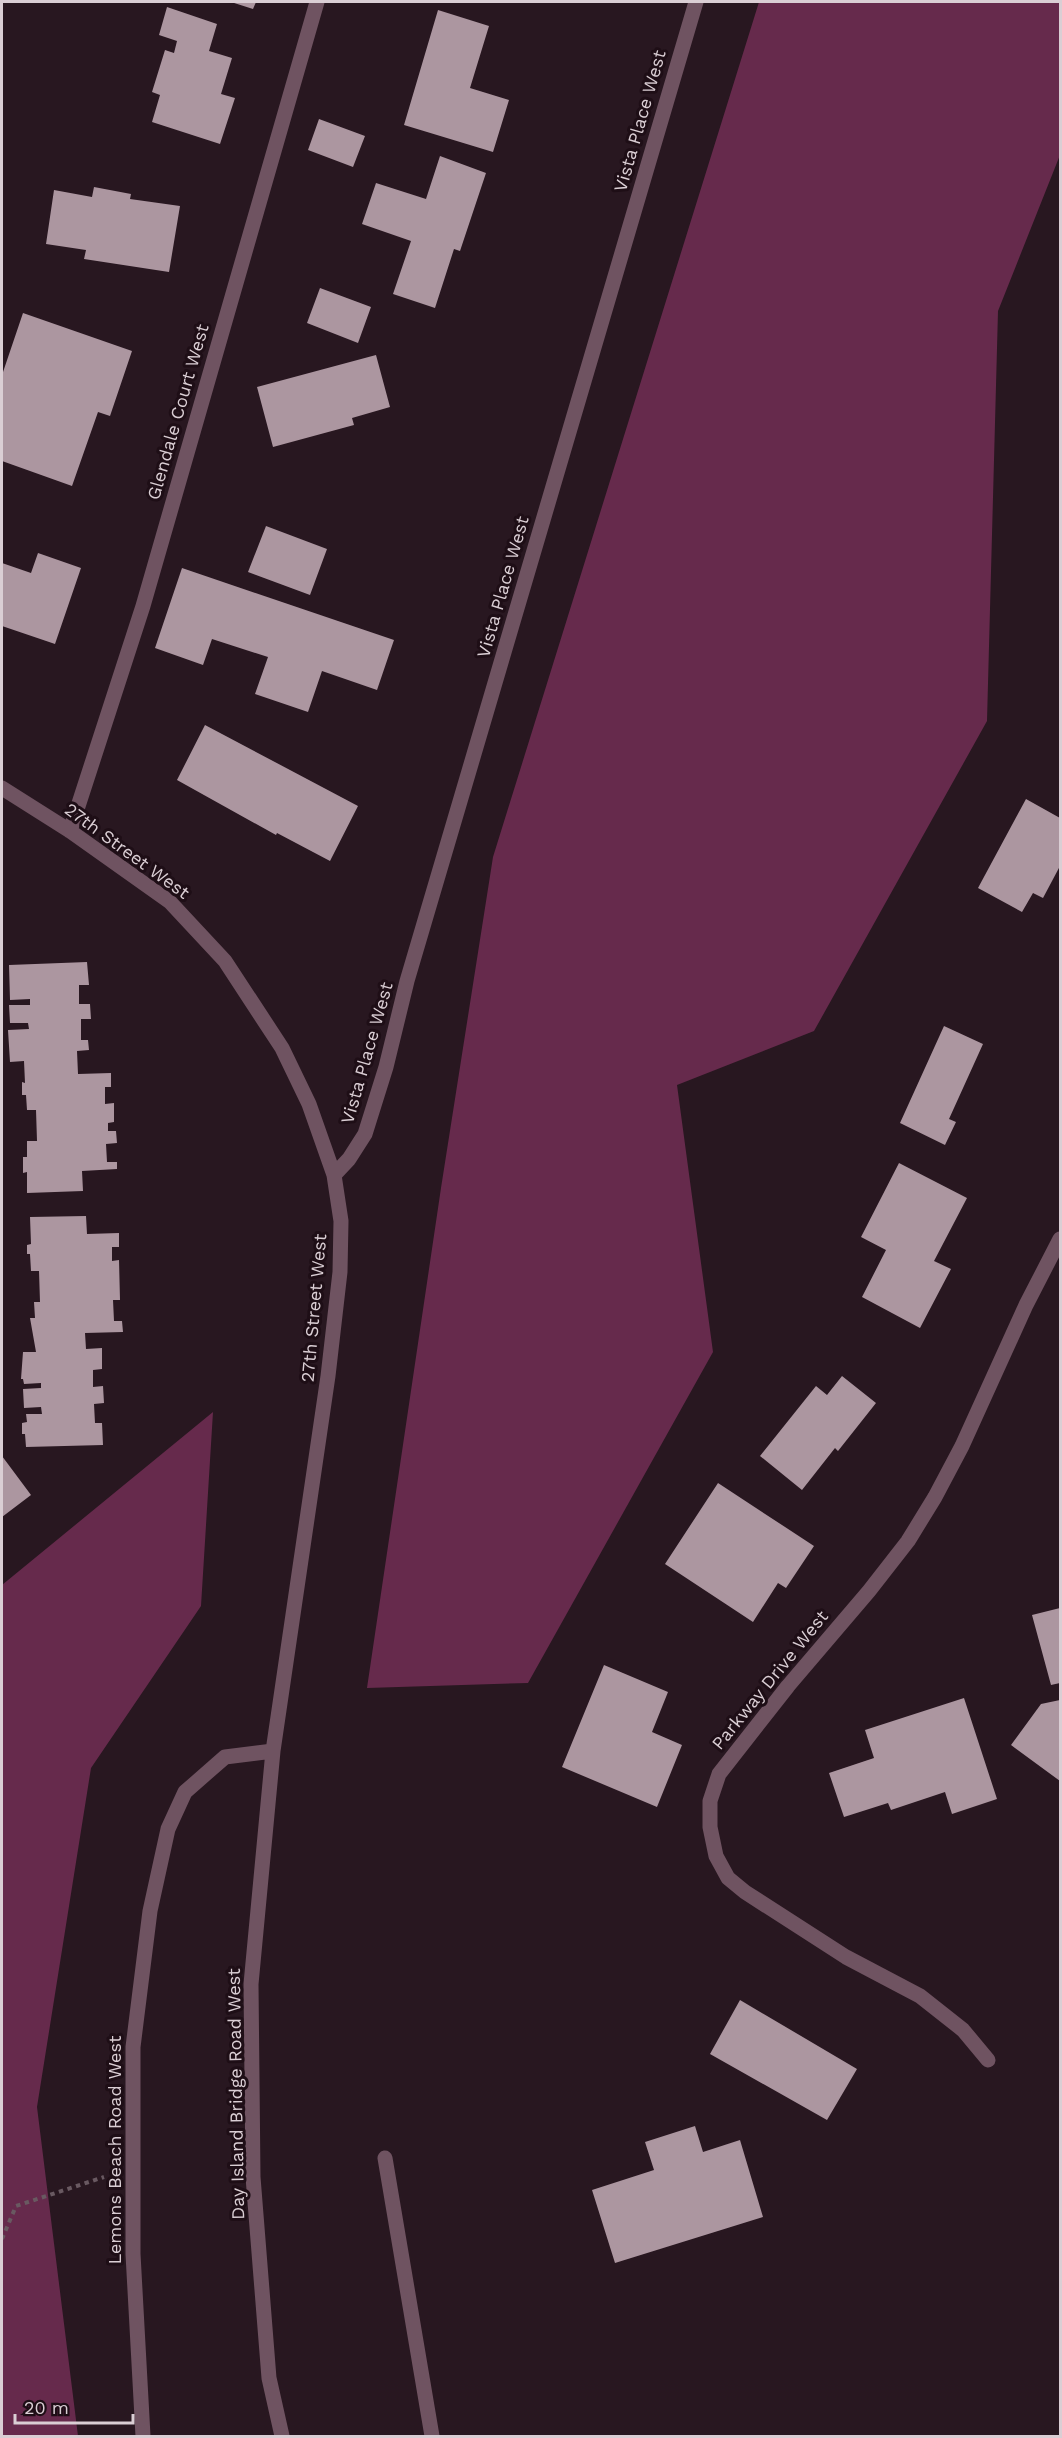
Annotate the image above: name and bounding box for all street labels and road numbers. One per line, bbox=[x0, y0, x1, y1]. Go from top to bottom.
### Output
street label: Vista Place West bbox=[609, 47, 670, 194]
street label: Glendale Court West bbox=[142, 321, 213, 502]
street label: Vista Place West bbox=[472, 513, 533, 660]
street label: 27th Street West bbox=[61, 798, 194, 903]
street label: Vista Place West bbox=[336, 979, 397, 1126]
street label: 27th Street West bbox=[297, 1232, 330, 1383]
street label: Parkway Drive West bbox=[707, 1606, 832, 1753]
street label: Day Island Bridge Road West bbox=[223, 1968, 248, 2220]
street label: Lemons Beach Road West bbox=[104, 2035, 125, 2265]

